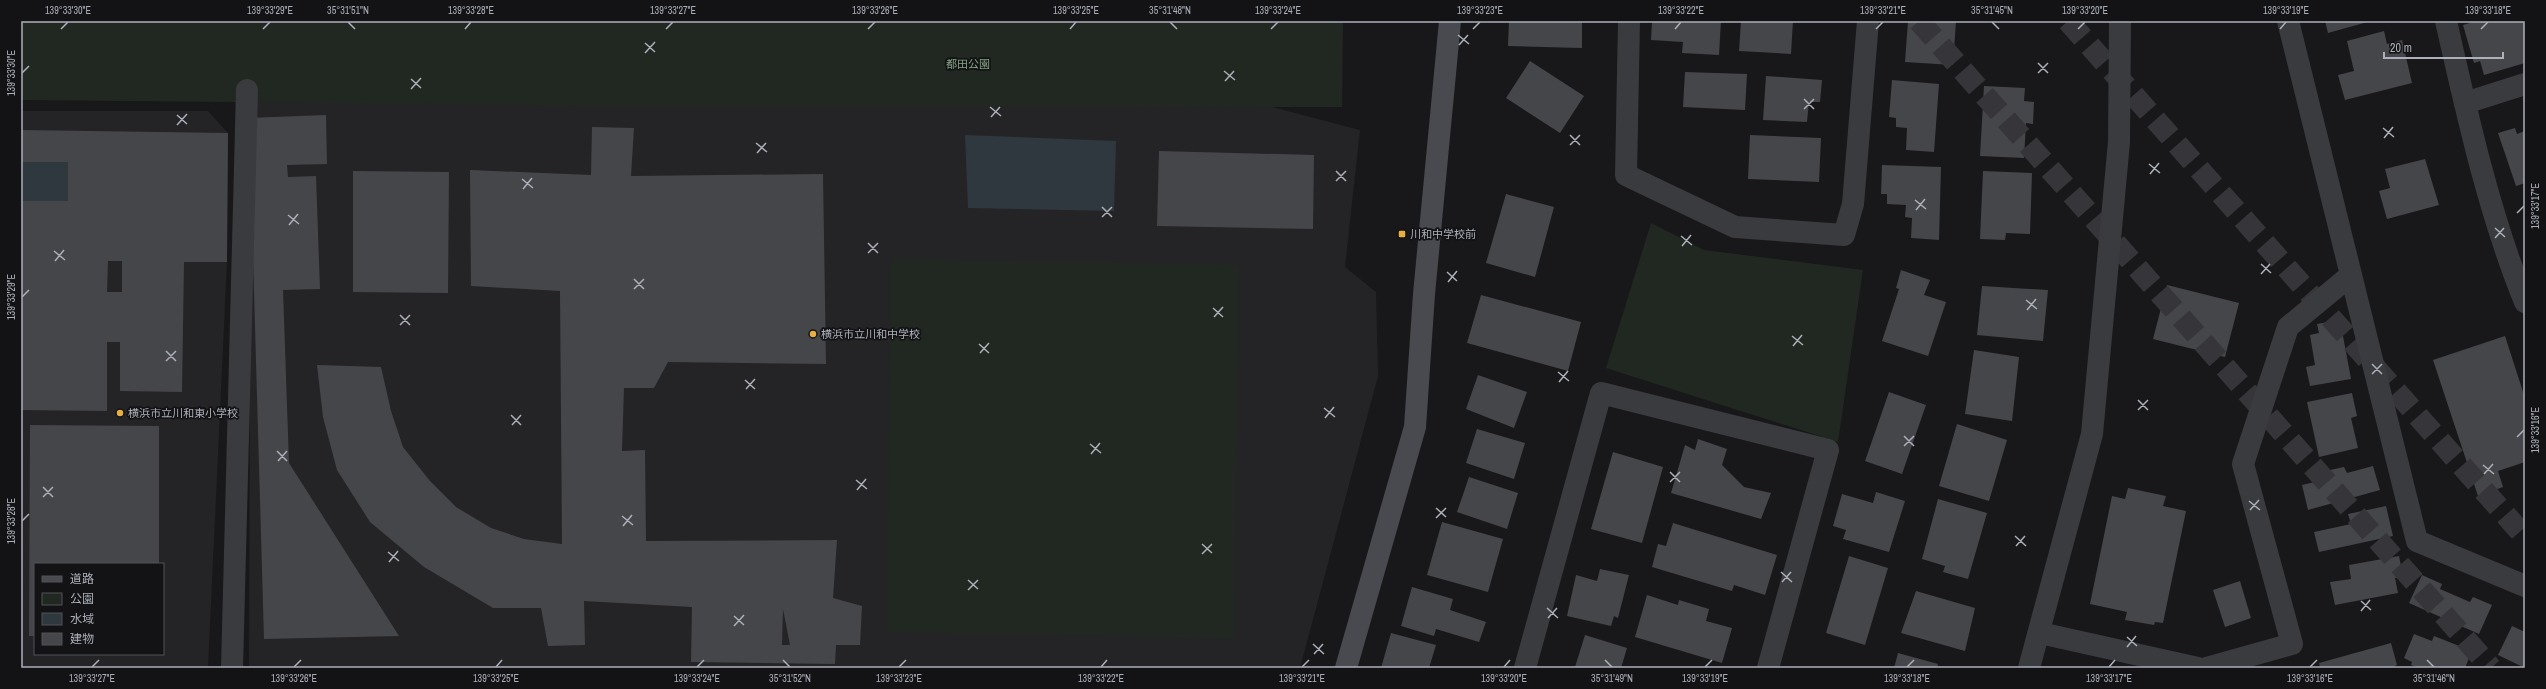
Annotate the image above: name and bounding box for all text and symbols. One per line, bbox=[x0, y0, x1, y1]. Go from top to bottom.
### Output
text: 139°33'30"E bbox=[45, 4, 91, 17]
text: 139°33'29"E bbox=[247, 4, 293, 17]
text: 35°31'51"N bbox=[327, 4, 369, 17]
text: 139°33'28"E bbox=[448, 4, 494, 17]
text: 139°33'27"E bbox=[650, 4, 696, 17]
text: 139°33'26"E bbox=[852, 4, 898, 17]
text: 139°33'25"E bbox=[1053, 4, 1099, 17]
text: 35°31'48"N bbox=[1149, 4, 1191, 17]
text: 139°33'24"E bbox=[1255, 4, 1301, 17]
text: 139°33'23"E bbox=[1457, 4, 1503, 17]
text: 139°33'22"E bbox=[1658, 4, 1704, 17]
text: 139°33'21"E bbox=[1860, 4, 1906, 17]
text: 35°31'45"N bbox=[1971, 4, 2013, 17]
text: 139°33'20"E bbox=[2062, 4, 2108, 17]
text: 139°33'19"E bbox=[2263, 4, 2309, 17]
text: 139°33'18"E bbox=[2465, 4, 2511, 17]
scale bar bbox=[2384, 34, 2503, 60]
text: 20 m bbox=[2390, 40, 2412, 56]
text: 139°33'30"E bbox=[5, 50, 18, 96]
park label: 都田公園 bbox=[946, 57, 990, 71]
text: 139°33'17"E bbox=[2529, 183, 2542, 229]
place label: 川和中学校前 bbox=[1410, 227, 1476, 241]
marker: 川和中学校前 bbox=[1397, 229, 1407, 239]
text: 139°33'29"E bbox=[5, 274, 18, 320]
place label: 横浜市立川和中学校 bbox=[821, 327, 920, 341]
marker: 横浜市立川和中学校 bbox=[808, 329, 818, 339]
place label: 横浜市立川和東小学校 bbox=[128, 406, 238, 420]
text: 139°33'16"E bbox=[2529, 407, 2542, 453]
marker: 横浜市立川和東小学校 bbox=[115, 408, 125, 418]
text: 139°33'28"E bbox=[5, 498, 18, 544]
legend bbox=[34, 563, 164, 655]
text: 道路 bbox=[70, 571, 94, 587]
text: 公園 bbox=[70, 591, 94, 607]
text: 水域 bbox=[70, 611, 94, 627]
text: 建物 bbox=[70, 631, 94, 647]
text: 139°33'27"E bbox=[69, 672, 115, 685]
text: 139°33'26"E bbox=[271, 672, 317, 685]
text: 139°33'25"E bbox=[473, 672, 519, 685]
text: 139°33'24"E bbox=[674, 672, 720, 685]
text: 35°31'52"N bbox=[769, 672, 811, 685]
text: 139°33'23"E bbox=[876, 672, 922, 685]
text: 139°33'22"E bbox=[1078, 672, 1124, 685]
text: 139°33'21"E bbox=[1279, 672, 1325, 685]
text: 139°33'20"E bbox=[1481, 672, 1527, 685]
text: 35°31'49"N bbox=[1591, 672, 1633, 685]
text: 139°33'19"E bbox=[1682, 672, 1728, 685]
text: 139°33'18"E bbox=[1884, 672, 1930, 685]
text: 139°33'17"E bbox=[2086, 672, 2132, 685]
text: 139°33'16"E bbox=[2287, 672, 2333, 685]
text: 35°31'46"N bbox=[2413, 672, 2455, 685]

